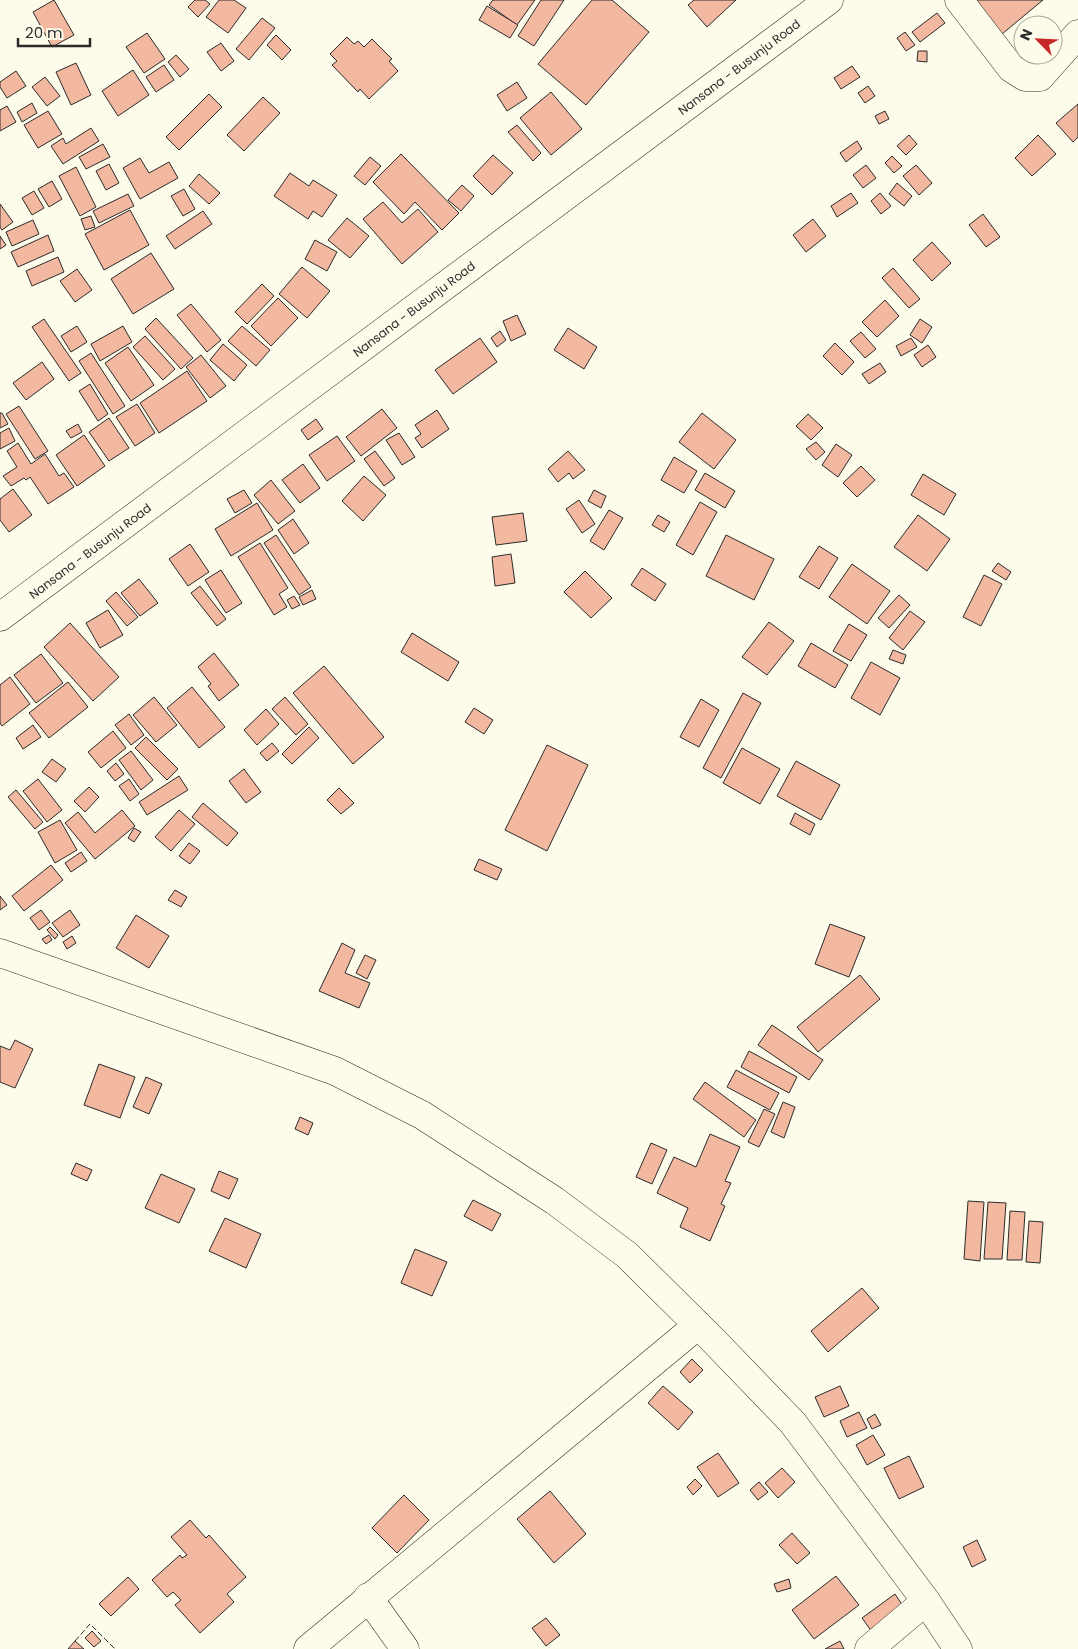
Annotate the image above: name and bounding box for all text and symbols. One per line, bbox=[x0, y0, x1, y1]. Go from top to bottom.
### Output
scale bar bbox=[18, 15, 90, 47]
street label: Nansana - Busunju Road bbox=[674, 15, 804, 119]
north arrow bbox=[1013, 15, 1063, 65]
text: 20 m bbox=[25, 22, 63, 43]
text: N bbox=[1015, 26, 1037, 44]
street label: Nansana - Busunju Road bbox=[349, 257, 479, 361]
street label: Nansana - Busunju Road bbox=[25, 499, 155, 603]

